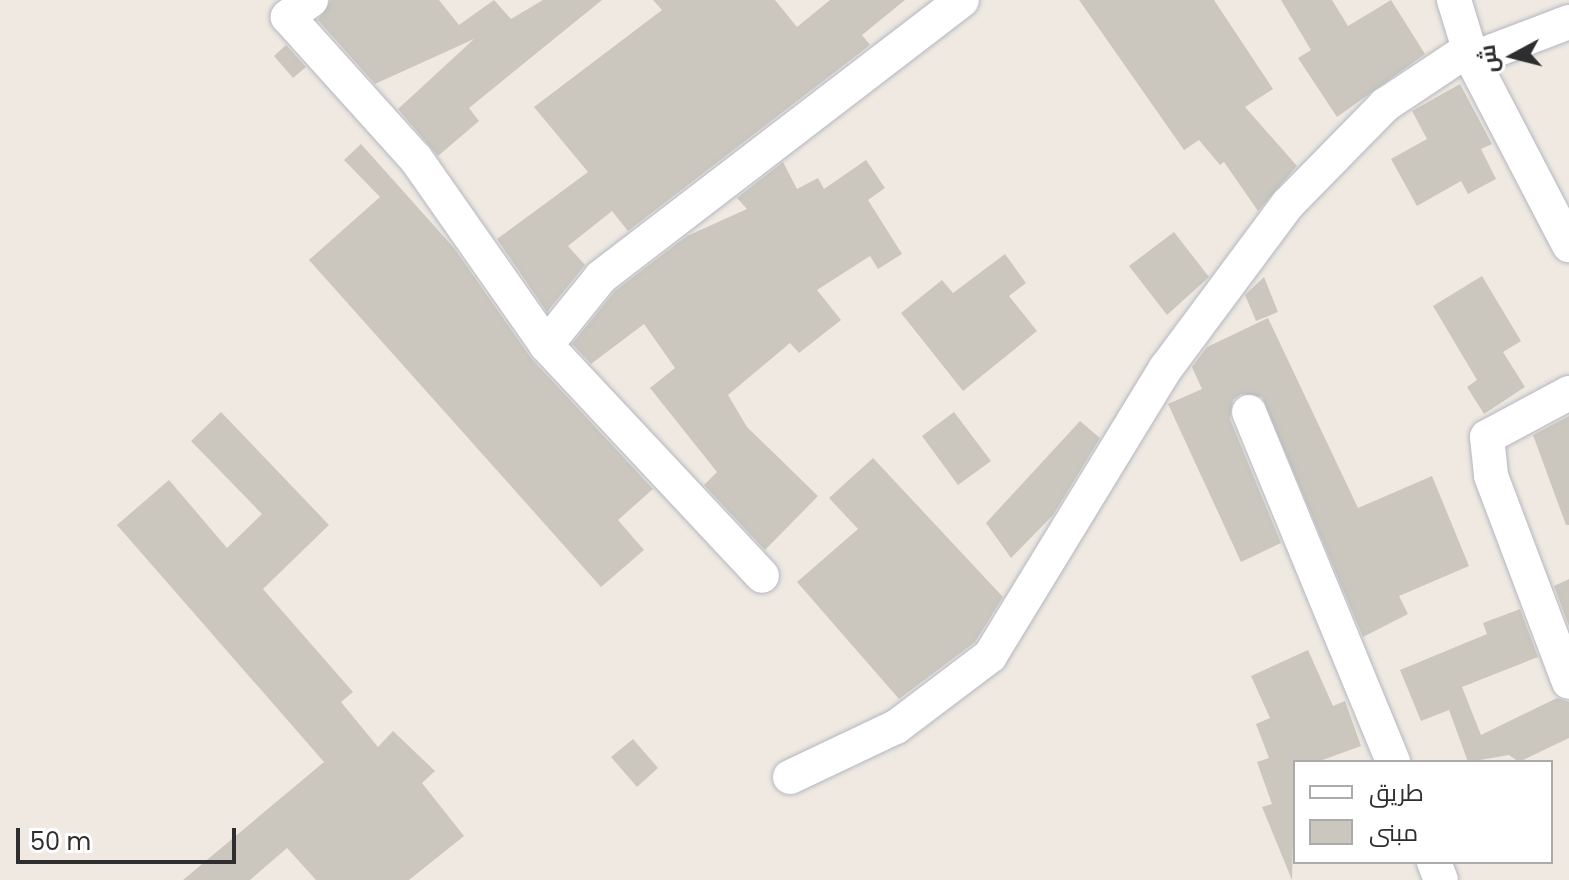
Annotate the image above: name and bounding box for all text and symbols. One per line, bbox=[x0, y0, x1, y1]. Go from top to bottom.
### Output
north arrow bbox=[1473, 16, 1553, 96]
text: ش bbox=[1472, 43, 1506, 75]
legend bbox=[1293, 760, 1553, 864]
text: طريق bbox=[1369, 776, 1424, 809]
scale bar bbox=[20, 812, 240, 862]
text: مبنى bbox=[1369, 816, 1418, 849]
text: 50 m bbox=[30, 825, 91, 858]

